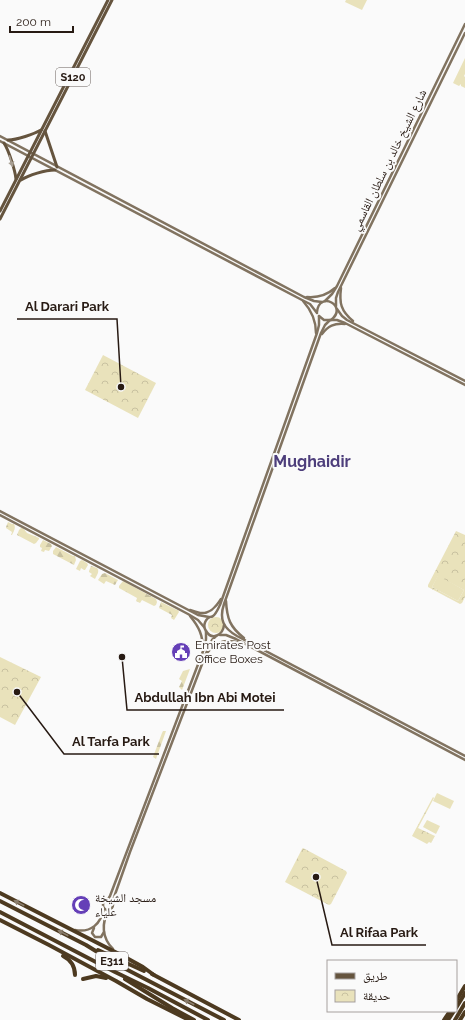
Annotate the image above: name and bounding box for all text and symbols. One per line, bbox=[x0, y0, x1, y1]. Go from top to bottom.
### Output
scale bar bbox=[10, 8, 73, 34]
text: 200 m bbox=[16, 15, 51, 29]
road number: S120 bbox=[56, 68, 90, 86]
street label: شارع الشيخ خالد بن سلطان القاسمي bbox=[349, 87, 432, 234]
one-way arrow bbox=[8, 155, 14, 167]
callout: Al Darari Park bbox=[17, 294, 117, 319]
text: Al Darari Park bbox=[25, 299, 110, 314]
district label: Mughaidir bbox=[273, 452, 351, 471]
place label: Emirates Post Office Boxes bbox=[195, 638, 271, 666]
public building icon: Emirates Post Office Boxes bbox=[170, 641, 192, 663]
callout: Abdullah Ibn Abi Motei bbox=[127, 685, 284, 710]
text: Abdullah Ibn Abi Motei bbox=[135, 690, 275, 705]
callout: Al Tarfa Park bbox=[64, 729, 159, 754]
text: Al Tarfa Park bbox=[72, 734, 151, 749]
place label: مسجد الشيخة علياء bbox=[95, 891, 156, 919]
mosque icon: مسجد الشيخة علياء bbox=[70, 894, 92, 916]
one-way arrow bbox=[13, 900, 25, 906]
callout: Al Rifaa Park bbox=[332, 920, 426, 945]
text: Al Rifaa Park bbox=[340, 925, 419, 940]
one-way arrow bbox=[57, 930, 68, 936]
road number: E311 bbox=[96, 952, 128, 970]
legend bbox=[327, 960, 457, 1012]
text: طريق bbox=[363, 969, 388, 983]
text: حديقة bbox=[363, 989, 391, 1003]
one-way arrow bbox=[183, 999, 195, 1005]

